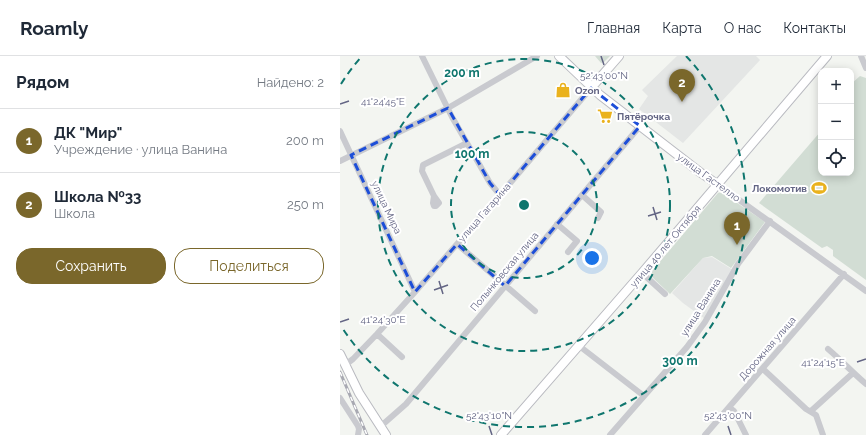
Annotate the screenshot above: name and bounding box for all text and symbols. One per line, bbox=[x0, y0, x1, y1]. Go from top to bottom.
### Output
text: Roamly bbox=[20, 17, 88, 39]
text: Главная bbox=[587, 20, 640, 36]
text: Карта bbox=[662, 20, 702, 36]
text: О нас bbox=[724, 20, 761, 36]
text: Контакты bbox=[783, 20, 846, 36]
text: 200 m bbox=[444, 66, 480, 80]
map controls bbox=[818, 68, 854, 176]
button: + bbox=[818, 68, 854, 104]
pin: 2 bbox=[669, 69, 695, 102]
text: 52°43'00"N bbox=[580, 70, 628, 81]
text: Рядом bbox=[16, 72, 69, 92]
text: Найдено: 2 bbox=[257, 75, 324, 90]
shop icon: Ozon bbox=[554, 81, 572, 99]
place label: Ozon bbox=[575, 85, 599, 96]
text: 41°24'45"E bbox=[361, 96, 405, 107]
button: − bbox=[818, 104, 854, 140]
supermarket icon: Пятёрочка bbox=[596, 107, 614, 125]
place label: Пятёрочка bbox=[617, 111, 670, 122]
text: ДК "Мир" bbox=[54, 124, 122, 142]
text: 1 bbox=[26, 133, 32, 148]
text: 200 m bbox=[286, 133, 324, 148]
button: locate bbox=[818, 140, 854, 176]
text: Учреждение · улица Ванина bbox=[54, 142, 227, 157]
text: 100 m bbox=[455, 147, 489, 161]
street label: улица Гастелло bbox=[675, 151, 742, 204]
street label: улица Мира bbox=[369, 179, 404, 235]
sports icon: Локомотив bbox=[810, 179, 828, 197]
street label: улица Гагарина bbox=[456, 181, 513, 244]
place label: Локомотив bbox=[752, 183, 807, 194]
text: Школа №33 bbox=[54, 188, 141, 206]
text: 2 bbox=[25, 197, 33, 212]
text: 250 m bbox=[287, 197, 324, 212]
centre of rings bbox=[517, 198, 531, 212]
street label: улица 40 лет Октября bbox=[628, 203, 703, 290]
text: Школа bbox=[54, 206, 95, 221]
pin: 1 bbox=[724, 212, 750, 245]
street label: Полынковская улица bbox=[468, 230, 541, 313]
button: Сохранить bbox=[16, 248, 166, 284]
button: Поделиться bbox=[174, 248, 324, 284]
your location bbox=[582, 248, 602, 268]
street label: улица Ванина bbox=[678, 276, 723, 338]
text: 41°24'30"E bbox=[360, 314, 406, 325]
street label: Дорожная улица bbox=[737, 314, 798, 382]
text: 300 m bbox=[662, 354, 698, 368]
text: 41°24'15"E bbox=[801, 357, 845, 368]
text: 52°43'10"N bbox=[466, 410, 512, 421]
text: 52°43'00"N bbox=[704, 410, 752, 421]

